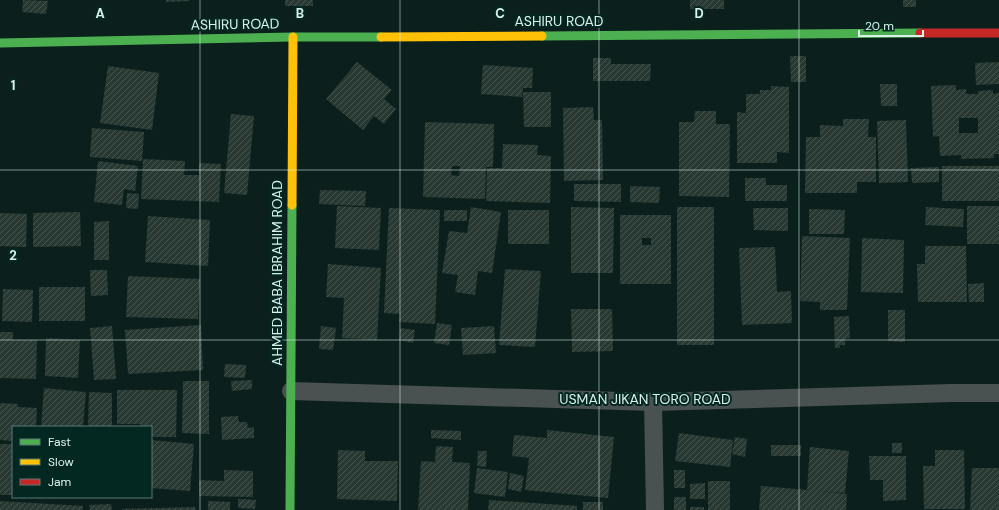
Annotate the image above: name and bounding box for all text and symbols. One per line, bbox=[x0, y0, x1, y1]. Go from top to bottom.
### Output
text: A bbox=[95, 5, 105, 22]
text: B bbox=[296, 5, 304, 22]
text: C bbox=[495, 5, 505, 22]
text: D bbox=[694, 5, 704, 22]
street label: ASHIRU ROAD bbox=[515, 12, 603, 30]
scale bar bbox=[859, 12, 923, 38]
street label: ASHIRU ROAD bbox=[190, 14, 280, 34]
text: 20 m bbox=[865, 18, 894, 34]
text: 1 bbox=[11, 77, 15, 94]
street label: AHMED BABA IBRAHIM ROAD bbox=[268, 180, 286, 366]
text: 2 bbox=[9, 247, 17, 264]
street label: USMAN JIKAN TORO ROAD bbox=[559, 390, 731, 408]
legend bbox=[12, 426, 152, 498]
text: Fast bbox=[48, 434, 71, 450]
text: Slow bbox=[48, 454, 74, 470]
text: Jam bbox=[48, 474, 71, 490]

